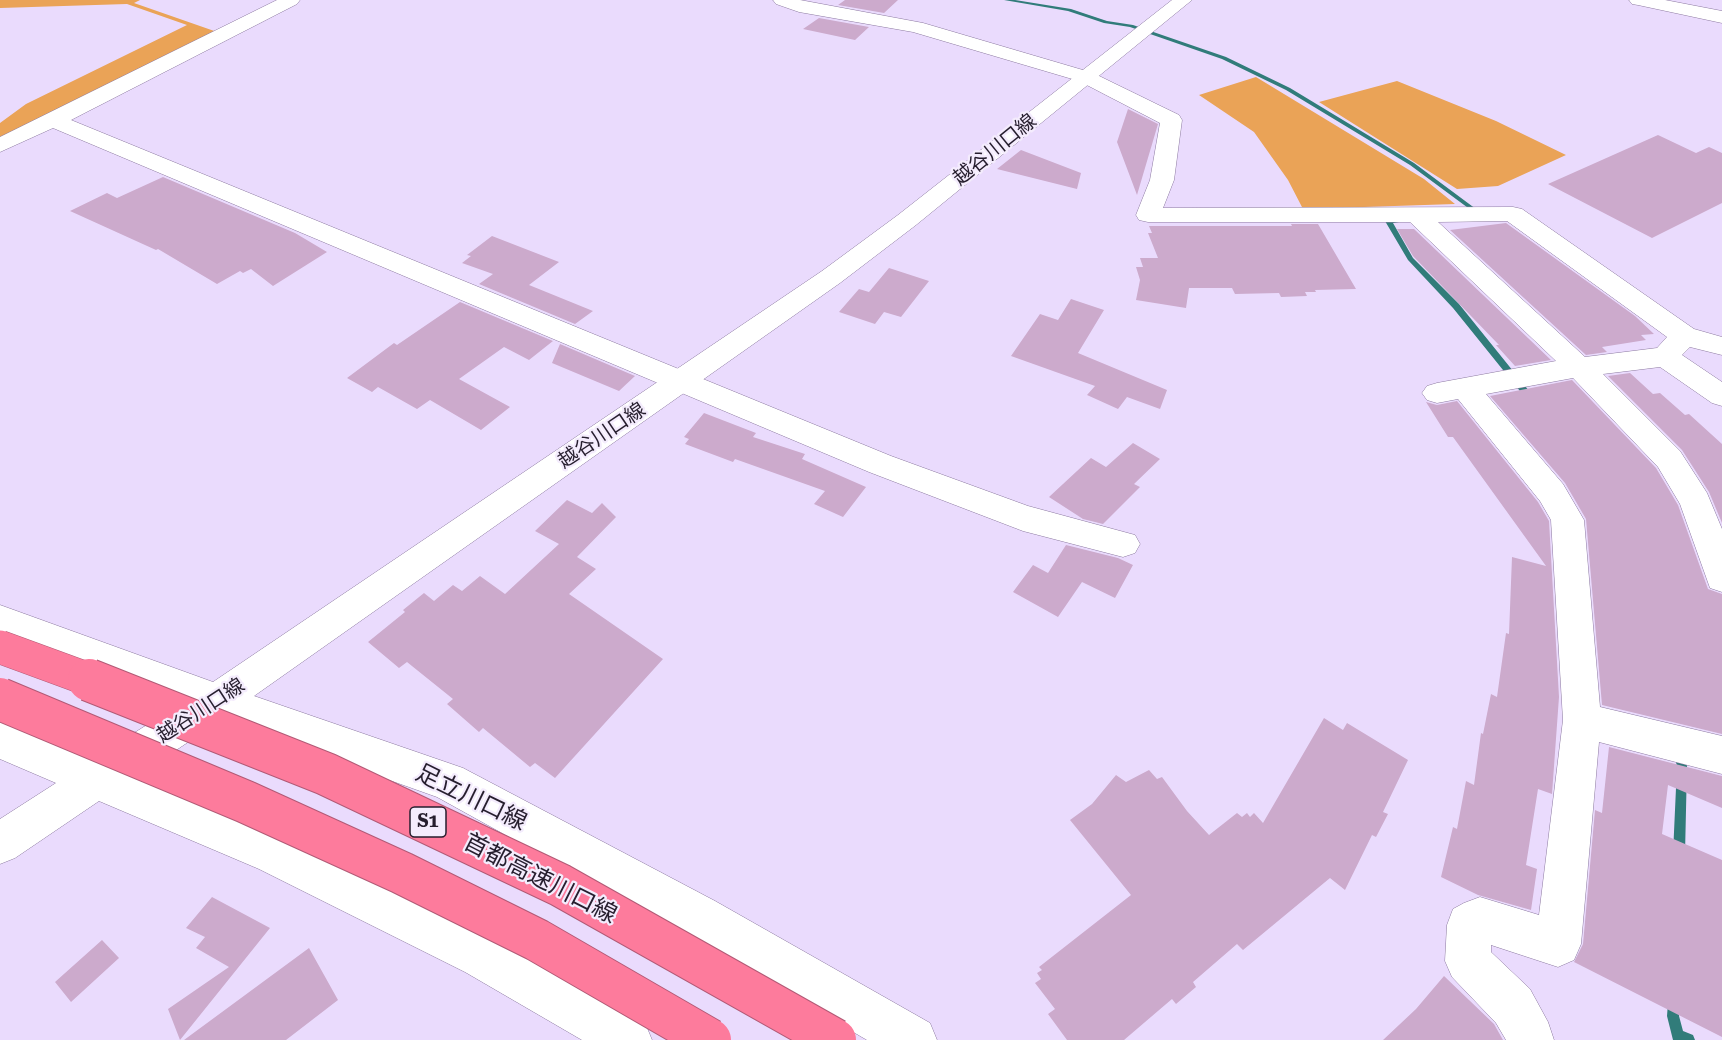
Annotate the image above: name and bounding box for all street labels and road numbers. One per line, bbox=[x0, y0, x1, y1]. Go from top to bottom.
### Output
street label: 越谷川口線 bbox=[949, 109, 1041, 191]
street label: 越谷川口線 bbox=[554, 398, 650, 474]
street label: 越谷川口線 bbox=[153, 674, 249, 748]
street label: 足立川口線 bbox=[411, 759, 531, 837]
road number: S1 bbox=[410, 807, 446, 837]
street label: 首都高速川口線 bbox=[459, 828, 621, 930]

